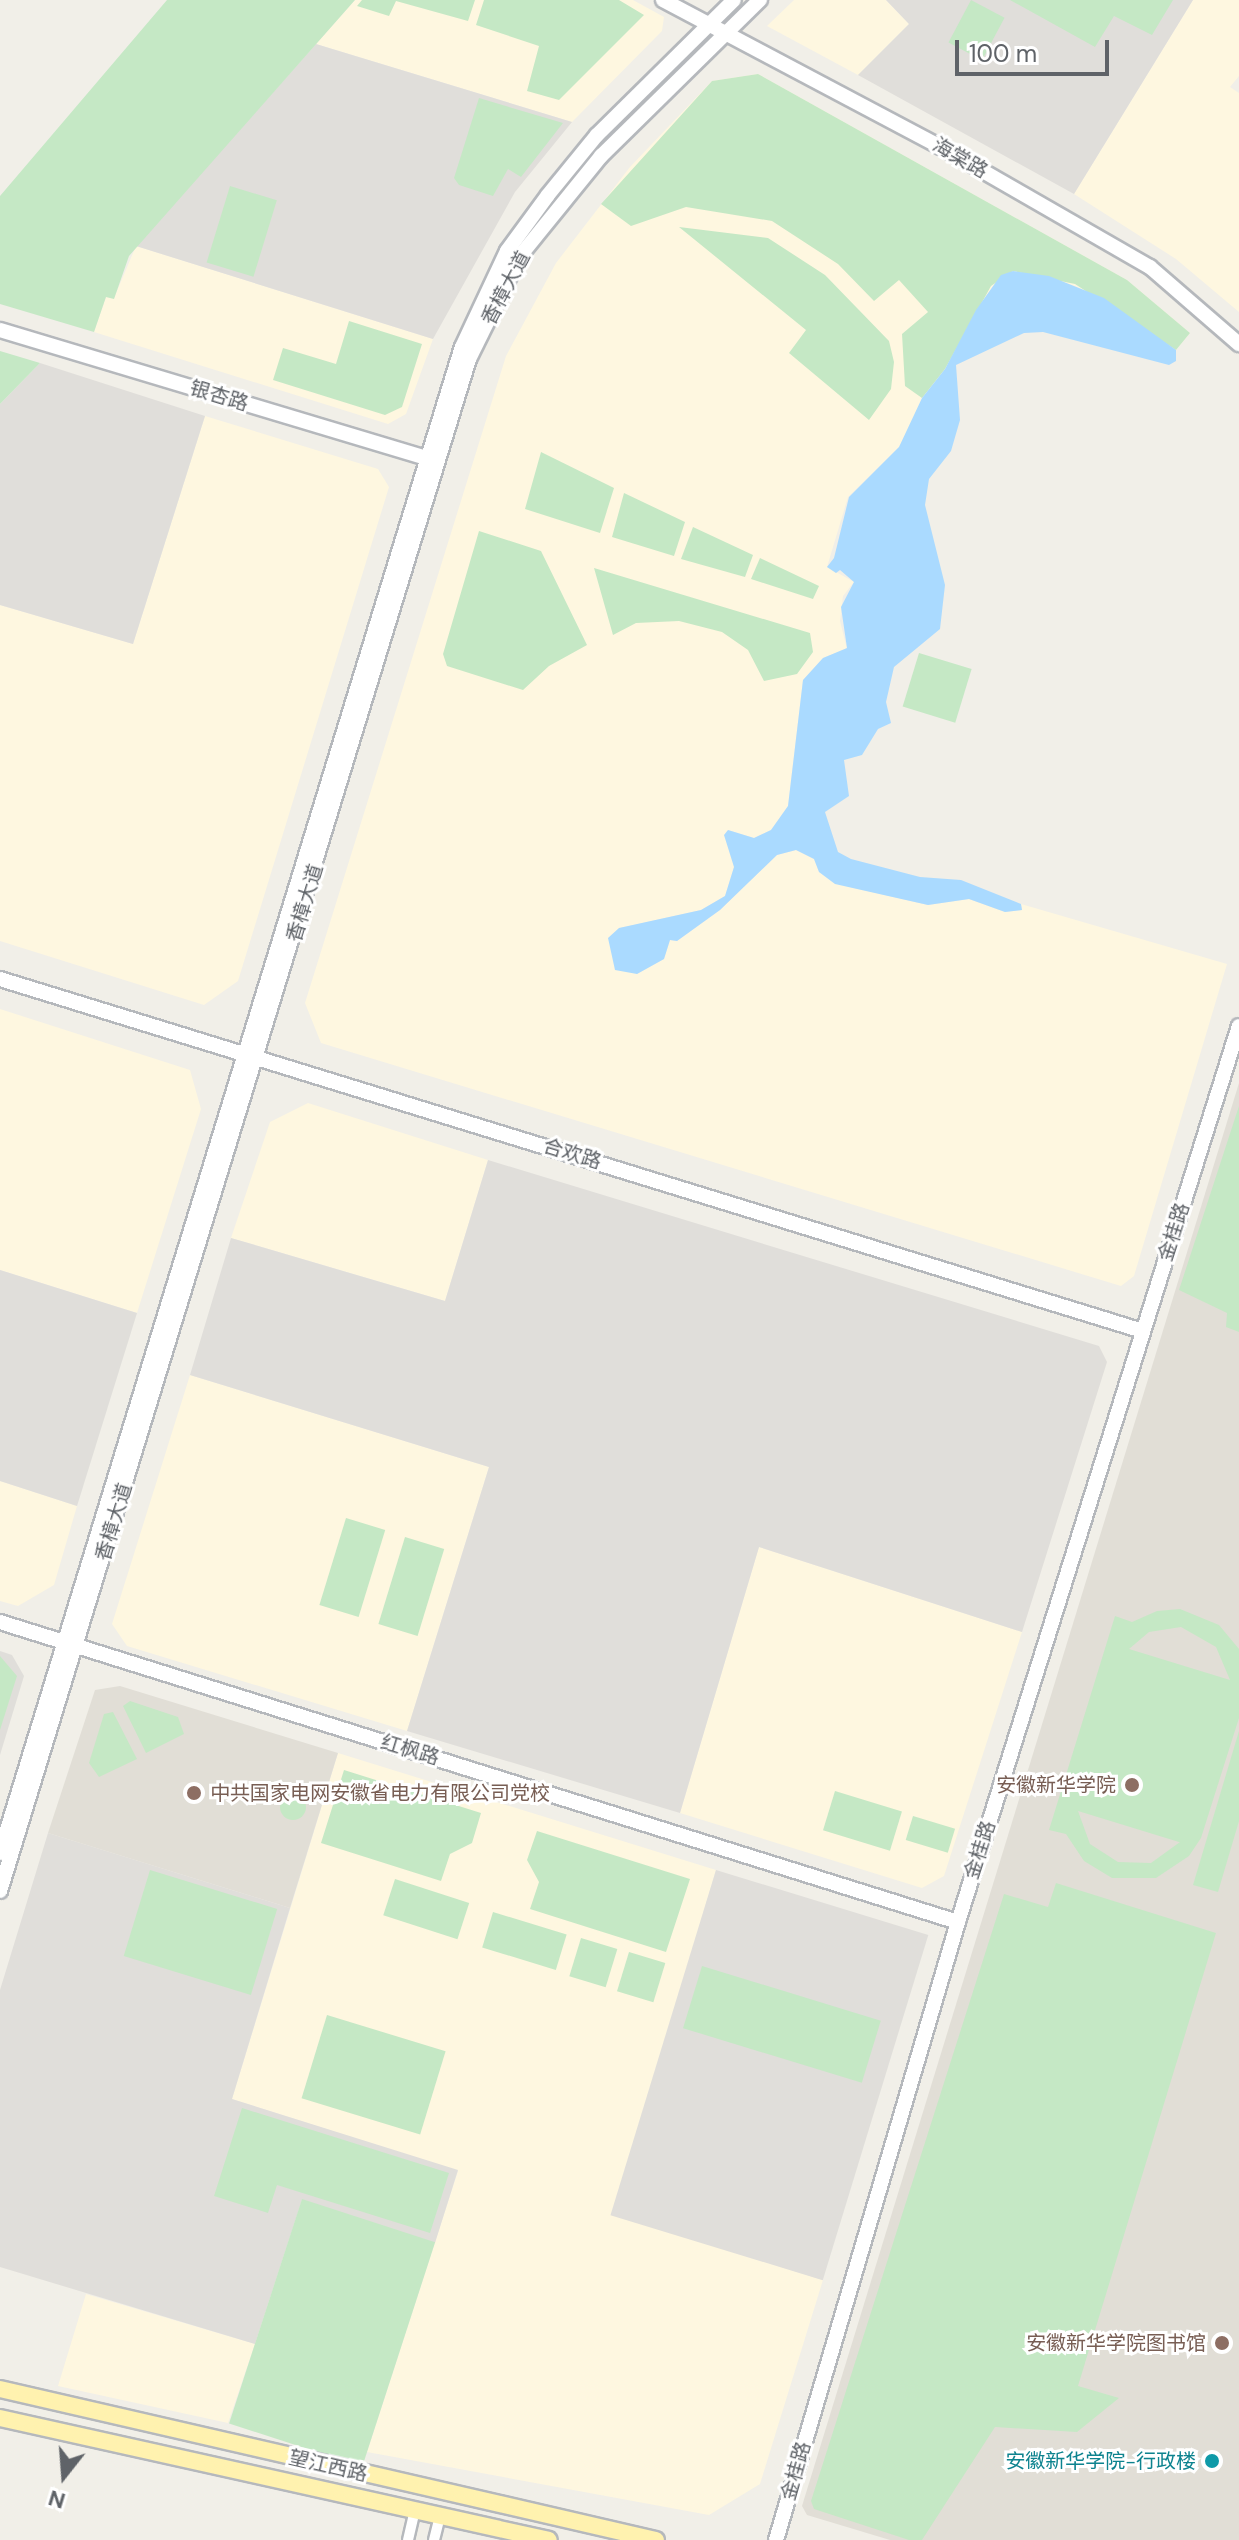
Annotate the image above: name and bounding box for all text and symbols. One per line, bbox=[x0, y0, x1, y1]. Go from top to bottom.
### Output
scale bar bbox=[959, 24, 1113, 74]
text: 100 m bbox=[969, 38, 1037, 69]
street label: 海棠路 bbox=[928, 133, 992, 183]
street label: 香樟大道 bbox=[477, 247, 535, 329]
street label: 银杏路 bbox=[187, 376, 251, 416]
street label: 香樟大道 bbox=[282, 861, 328, 945]
street label: 合欢路 bbox=[540, 1134, 604, 1174]
street label: 金桂路 bbox=[1153, 1200, 1195, 1264]
street label: 香樟大道 bbox=[91, 1480, 137, 1564]
street label: 红枫路 bbox=[378, 1730, 442, 1770]
place label: 安徽新华学院 bbox=[996, 1773, 1116, 1797]
marker: 安徽新华学院 bbox=[1123, 1776, 1141, 1794]
place label: 中共国家电网安徽省电力有限公司党校 bbox=[210, 1781, 550, 1805]
marker: 中共国家电网安徽省电力有限公司党校 bbox=[185, 1784, 203, 1802]
street label: 金桂路 bbox=[959, 1818, 1001, 1882]
place label: 安徽新华学院图书馆 bbox=[1026, 2331, 1206, 2355]
marker: 安徽新华学院图书馆 bbox=[1213, 2334, 1231, 2352]
north arrow bbox=[24, 2436, 104, 2516]
street label: 金桂路 bbox=[776, 2439, 816, 2503]
street label: 望江西路 bbox=[286, 2445, 370, 2487]
place label: 安徽新华学院-行政楼 bbox=[1005, 2449, 1196, 2473]
marker: 安徽新华学院-行政楼 bbox=[1203, 2452, 1221, 2470]
text: N bbox=[45, 2483, 69, 2516]

